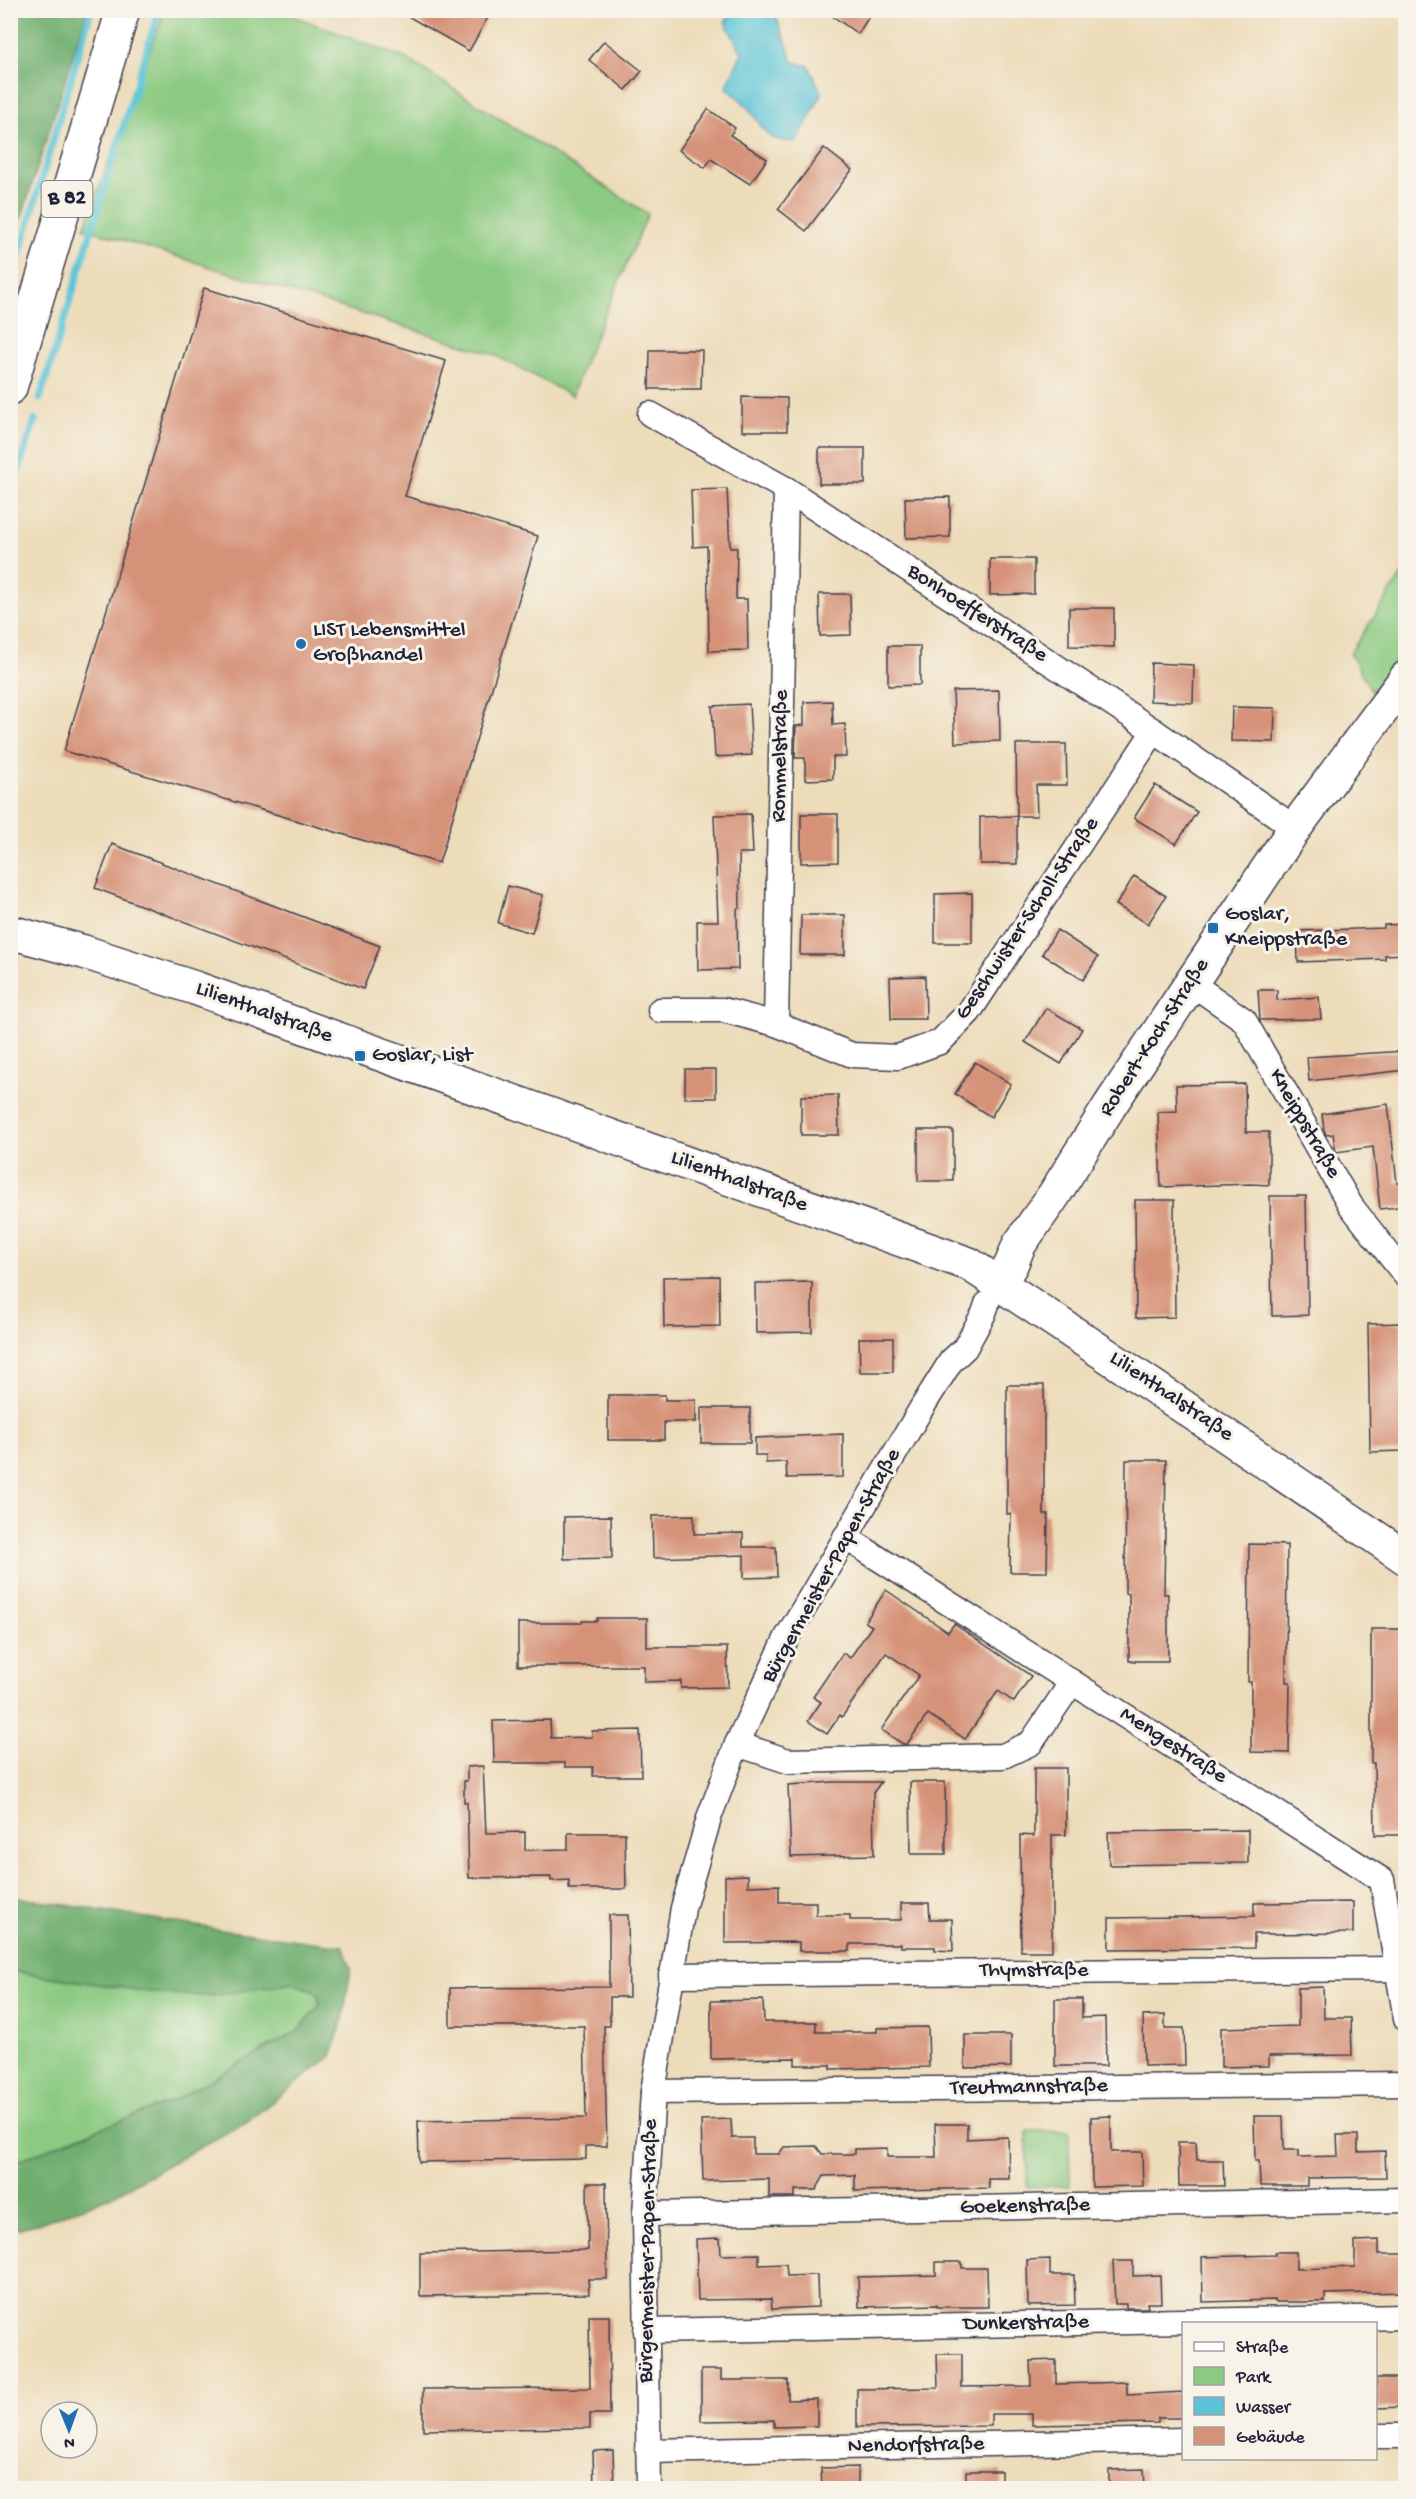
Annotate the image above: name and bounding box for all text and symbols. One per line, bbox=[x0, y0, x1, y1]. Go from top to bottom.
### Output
road number: B 82 bbox=[42, 181, 92, 217]
street label: Bonhoefferstraße bbox=[901, 558, 1053, 669]
place label: LIST Lebensmittel Großhandel bbox=[313, 618, 466, 669]
marker: LIST Lebensmittel Großhandel bbox=[294, 637, 308, 651]
street label: Rommelstraße bbox=[767, 689, 795, 822]
street label: Geschwister-Scholl-Straße bbox=[950, 812, 1106, 1025]
place label: Goslar, Kneippstraße bbox=[1225, 902, 1348, 953]
marker: Goslar, Kneippstraße bbox=[1206, 921, 1220, 935]
street label: Robert-Koch-Straße bbox=[1094, 954, 1216, 1122]
street label: Lilienthalstraße bbox=[192, 976, 337, 1050]
place label: Goslar, List bbox=[372, 1043, 474, 1069]
marker: Goslar, List bbox=[353, 1049, 367, 1063]
street label: Kneippstraße bbox=[1262, 1065, 1346, 1184]
street label: Lilienthalstraße bbox=[667, 1145, 812, 1219]
street label: Lilienthalstraße bbox=[1104, 1346, 1238, 1448]
street label: Bürgermeister-Papen-Straße bbox=[756, 1444, 908, 1688]
street label: Mengestraße bbox=[1114, 1702, 1232, 1791]
street label: Thymstraße bbox=[978, 1958, 1089, 1984]
street label: Treutmannstraße bbox=[948, 2074, 1109, 2102]
street label: Bürgermeister-Papen-Straße bbox=[634, 2118, 664, 2384]
street label: Goekenstraße bbox=[960, 2193, 1091, 2221]
street label: Dunkerstraße bbox=[961, 2310, 1090, 2338]
legend bbox=[1182, 2322, 1377, 2460]
text: Straße bbox=[1236, 2338, 1289, 2359]
text: Park bbox=[1235, 2368, 1272, 2389]
text: Wasser bbox=[1236, 2398, 1292, 2419]
north arrow bbox=[39, 2400, 99, 2460]
text: Gebäude bbox=[1236, 2428, 1305, 2449]
text: N bbox=[63, 2432, 75, 2451]
street label: Nendorfstraße bbox=[847, 2432, 985, 2460]

